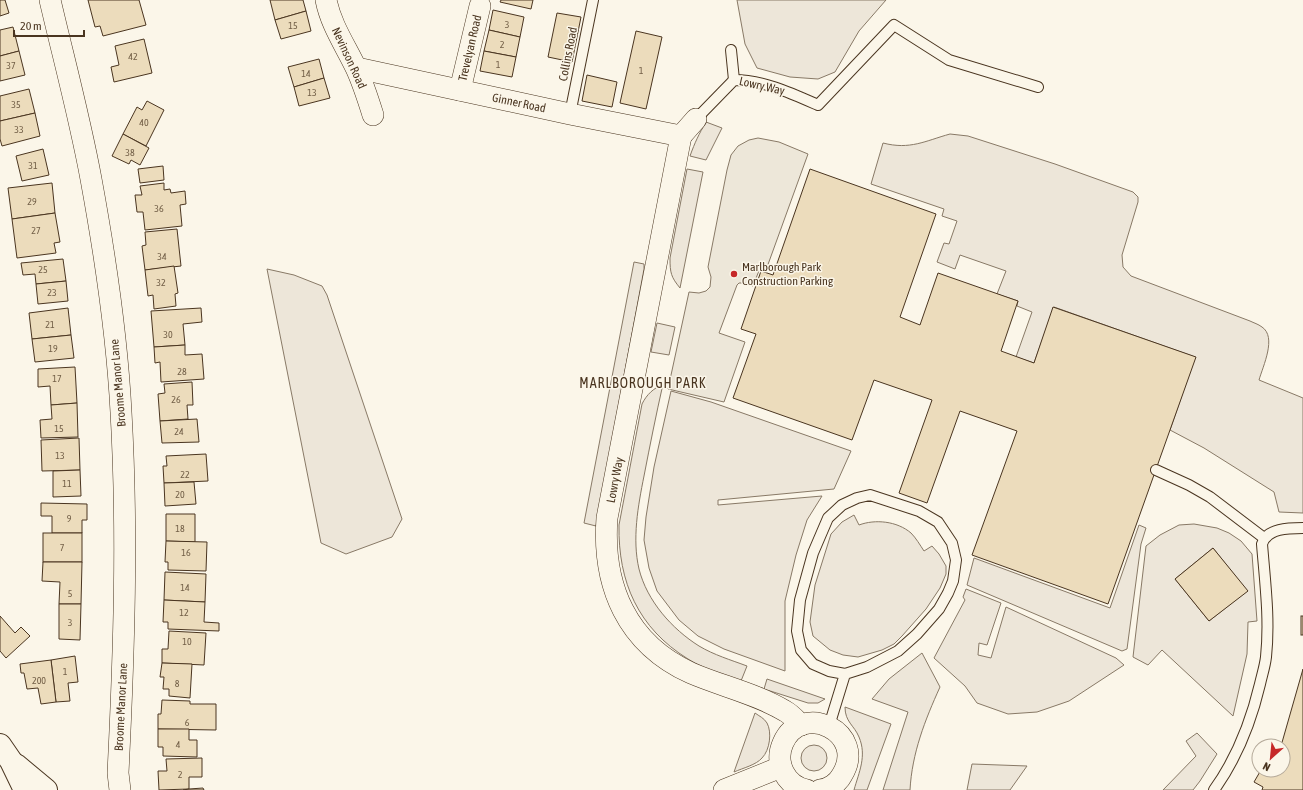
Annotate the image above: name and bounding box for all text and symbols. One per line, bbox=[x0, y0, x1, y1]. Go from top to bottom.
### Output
scale bar bbox=[14, 12, 84, 38]
street label: Trevelyan Road bbox=[456, 14, 484, 82]
text: 20 m bbox=[20, 19, 42, 33]
house number: 3 bbox=[505, 19, 510, 30]
house number: 15 bbox=[288, 20, 298, 31]
street label: Nevinson Road bbox=[329, 25, 369, 91]
street label: Collins Road bbox=[556, 26, 580, 82]
house number: 2 bbox=[500, 39, 505, 50]
house number: 42 bbox=[128, 51, 138, 62]
house number: 1 bbox=[496, 59, 501, 70]
house number: 37 bbox=[6, 60, 16, 71]
house number: 1 bbox=[639, 65, 644, 76]
house number: 14 bbox=[301, 68, 311, 79]
street label: Lowry Way bbox=[738, 74, 786, 98]
house number: 13 bbox=[307, 87, 317, 98]
street label: Ginner Road bbox=[491, 91, 547, 115]
house number: 35 bbox=[11, 99, 21, 110]
house number: 40 bbox=[139, 117, 149, 128]
house number: 33 bbox=[14, 124, 24, 135]
house number: 38 bbox=[125, 147, 135, 158]
house number: 31 bbox=[28, 160, 38, 171]
house number: 29 bbox=[27, 196, 37, 207]
house number: 36 bbox=[154, 203, 164, 214]
house number: 27 bbox=[31, 225, 41, 236]
house number: 34 bbox=[157, 251, 167, 262]
place label: Marlborough Park Construction Parking bbox=[742, 260, 834, 288]
house number: 25 bbox=[38, 264, 48, 275]
marker: Marlborough Park Construction Parking bbox=[729, 269, 739, 279]
house number: 32 bbox=[156, 277, 166, 288]
house number: 23 bbox=[47, 287, 57, 298]
house number: 21 bbox=[45, 319, 55, 330]
house number: 30 bbox=[163, 329, 173, 340]
street label: Broome Manor Lane bbox=[107, 339, 129, 427]
house number: 19 bbox=[48, 343, 58, 354]
house number: 28 bbox=[177, 366, 187, 377]
house number: 17 bbox=[52, 373, 62, 384]
district label: MARLBOROUGH PARK bbox=[579, 375, 707, 391]
house number: 26 bbox=[171, 394, 181, 405]
house number: 15 bbox=[54, 423, 64, 434]
house number: 24 bbox=[174, 426, 184, 437]
house number: 13 bbox=[55, 450, 65, 461]
street label: Lowry Way bbox=[604, 456, 626, 504]
house number: 22 bbox=[180, 469, 190, 480]
house number: 11 bbox=[62, 478, 72, 489]
house number: 20 bbox=[175, 489, 185, 500]
house number: 9 bbox=[67, 513, 72, 524]
house number: 18 bbox=[175, 523, 185, 534]
house number: 7 bbox=[60, 542, 65, 553]
house number: 16 bbox=[181, 547, 191, 558]
house number: 14 bbox=[180, 582, 190, 593]
house number: 5 bbox=[68, 588, 73, 599]
house number: 12 bbox=[179, 607, 189, 618]
house number: 3 bbox=[68, 617, 73, 628]
house number: 10 bbox=[182, 636, 192, 647]
street label: Broome Manor Lane bbox=[112, 663, 130, 751]
house number: 1 bbox=[63, 666, 68, 677]
house number: 200 bbox=[32, 675, 46, 686]
house number: 8 bbox=[175, 678, 180, 689]
house number: 6 bbox=[185, 717, 190, 728]
north arrow bbox=[1251, 738, 1291, 778]
house number: 4 bbox=[176, 739, 181, 750]
text: N bbox=[1261, 760, 1272, 774]
house number: 2 bbox=[178, 769, 183, 780]

